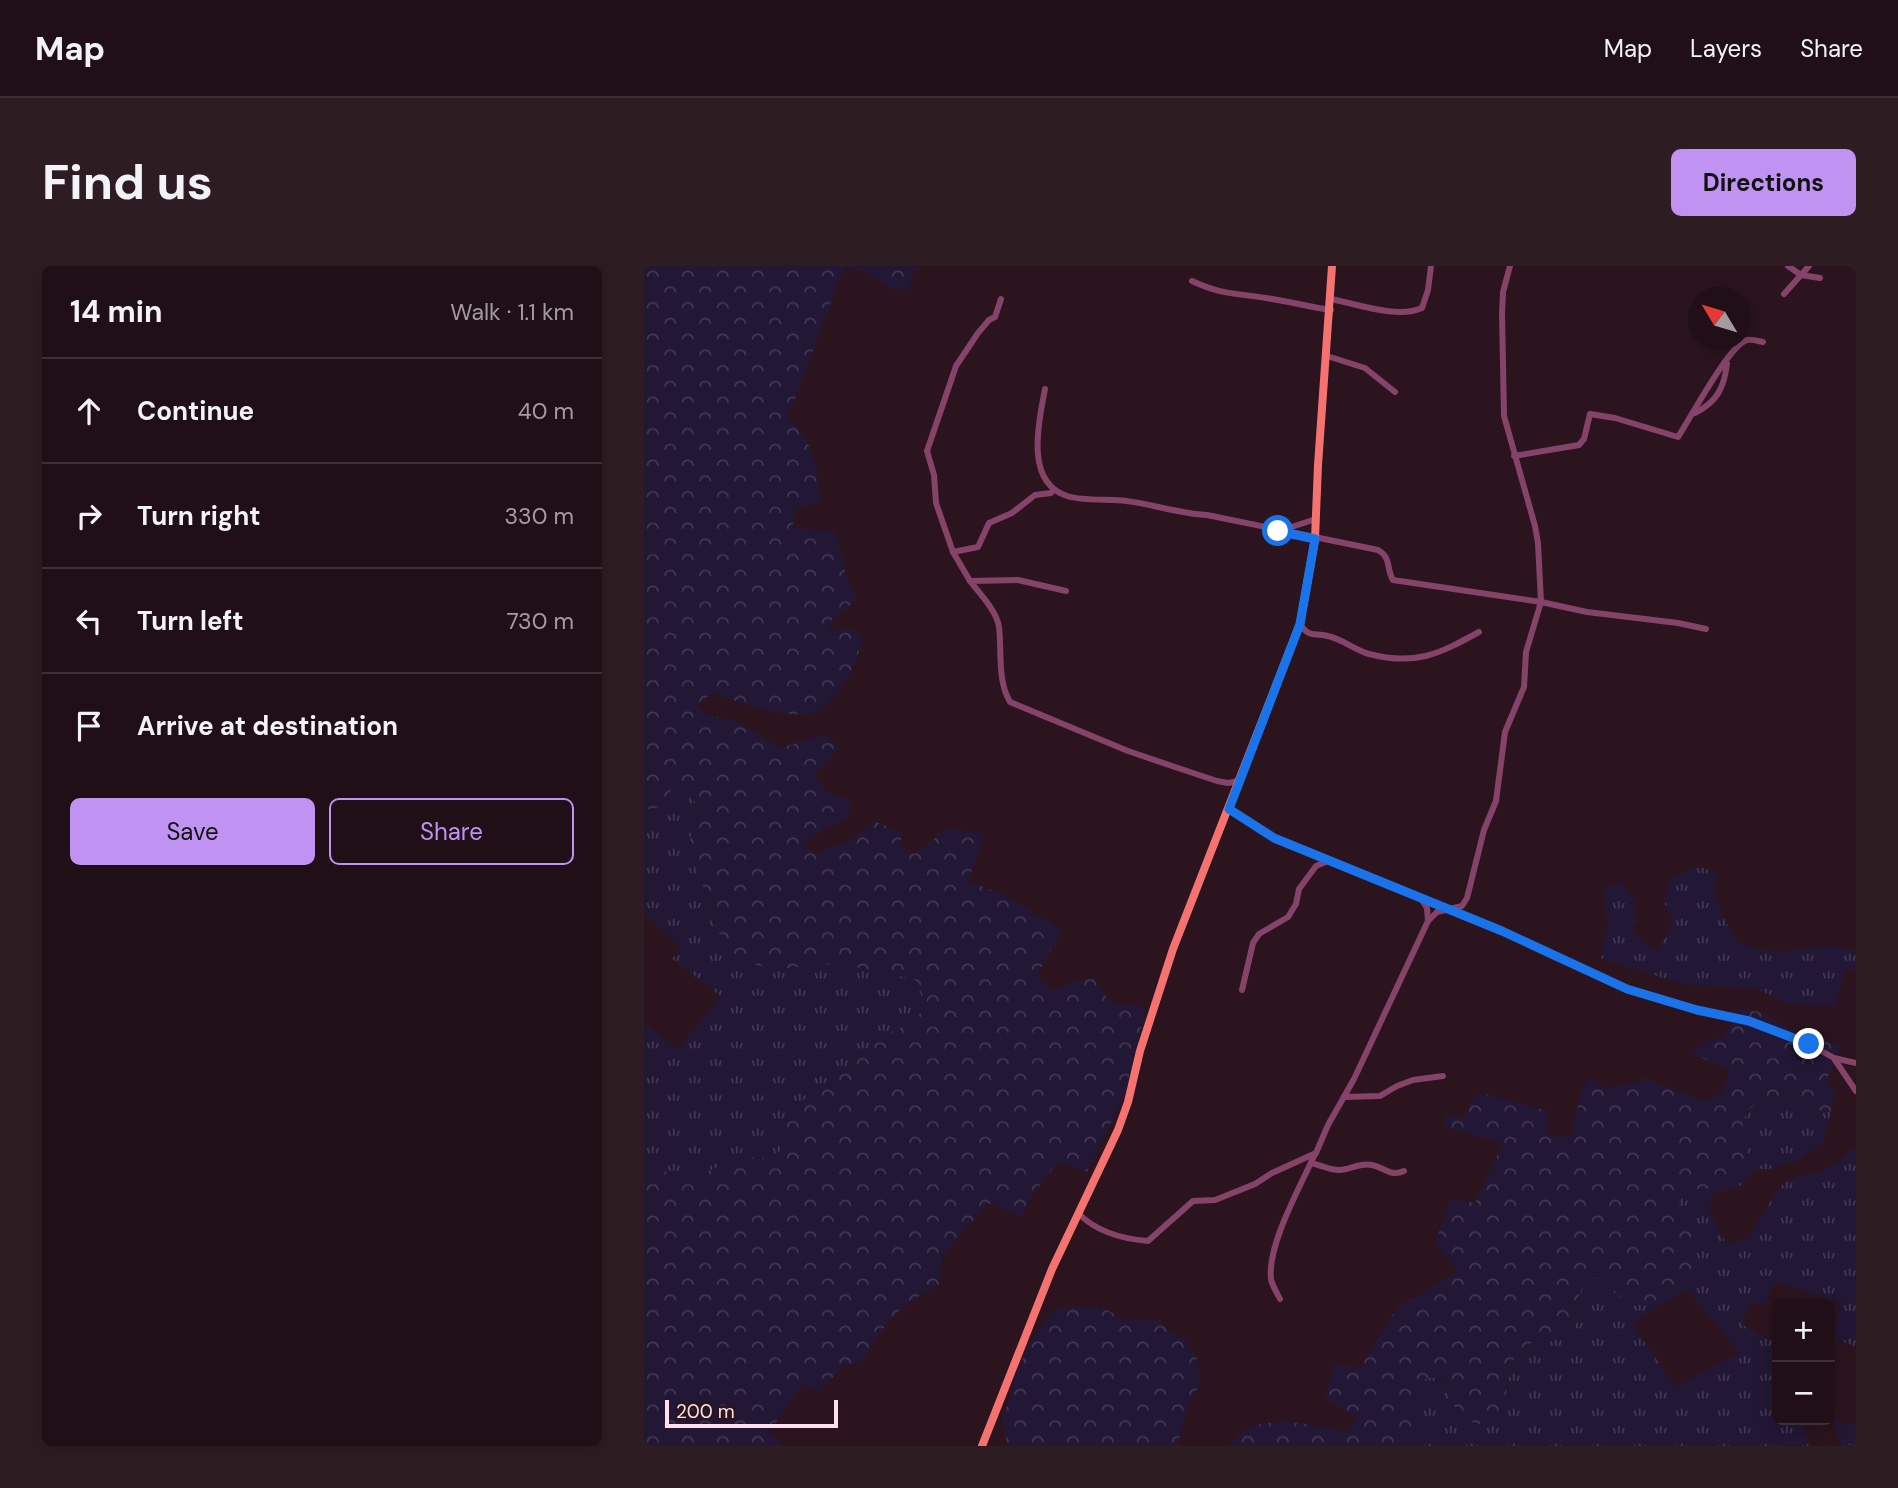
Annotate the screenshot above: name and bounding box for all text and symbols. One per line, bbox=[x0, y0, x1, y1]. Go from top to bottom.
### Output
text: Map bbox=[35, 27, 105, 70]
text: Map bbox=[1604, 33, 1652, 64]
text: Layers bbox=[1690, 33, 1762, 64]
text: Share bbox=[1800, 33, 1863, 64]
button: Directions bbox=[1671, 149, 1856, 216]
text: Find us bbox=[42, 150, 213, 214]
north arrow bbox=[1688, 287, 1751, 350]
text: 14 min bbox=[70, 292, 162, 331]
text: Walk · 1.1 km bbox=[450, 297, 574, 327]
icon: ahead bbox=[70, 392, 108, 430]
text: Continue bbox=[137, 394, 254, 428]
text: 40 m bbox=[518, 396, 574, 426]
icon: right bbox=[70, 497, 108, 535]
text: Turn right bbox=[137, 499, 261, 533]
text: 330 m bbox=[504, 501, 574, 531]
route start bbox=[1262, 515, 1293, 546]
icon: left bbox=[70, 602, 108, 640]
text: Turn left bbox=[137, 604, 244, 638]
text: 730 m bbox=[506, 606, 574, 636]
icon: arrive bbox=[70, 707, 108, 745]
text: Arrive at destination bbox=[137, 709, 398, 743]
button: Save bbox=[70, 798, 315, 865]
button: Share bbox=[329, 798, 574, 865]
route end bbox=[1793, 1028, 1824, 1059]
map controls bbox=[1772, 1299, 1835, 1425]
button: + bbox=[1772, 1299, 1835, 1362]
button: − bbox=[1772, 1362, 1835, 1425]
scale bar bbox=[665, 1397, 838, 1429]
text: 200 m bbox=[676, 1399, 735, 1424]

